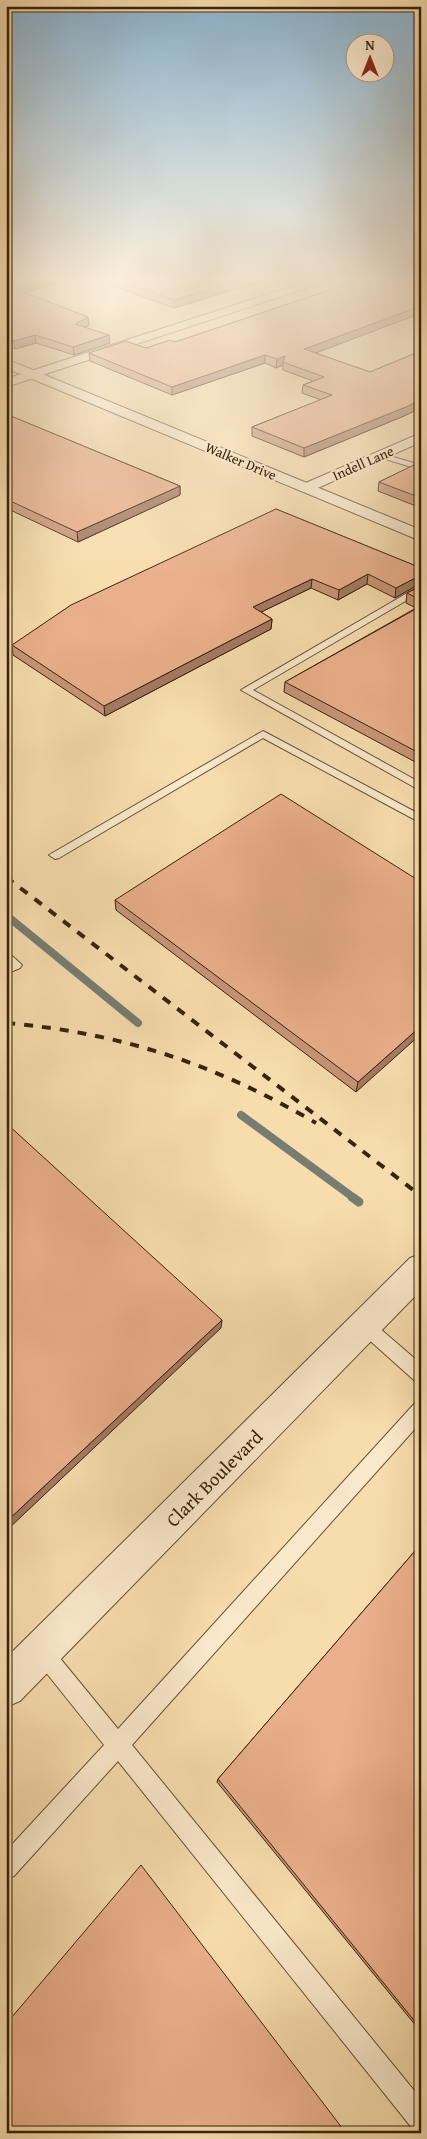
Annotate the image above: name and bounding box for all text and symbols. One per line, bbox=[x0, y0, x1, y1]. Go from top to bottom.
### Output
north arrow bbox=[344, 32, 394, 82]
text: N bbox=[365, 35, 375, 55]
street label: Walker Drive bbox=[202, 437, 280, 485]
street label: Indell Lane bbox=[329, 440, 397, 485]
street label: Clark Boulevard bbox=[159, 1423, 269, 1533]

